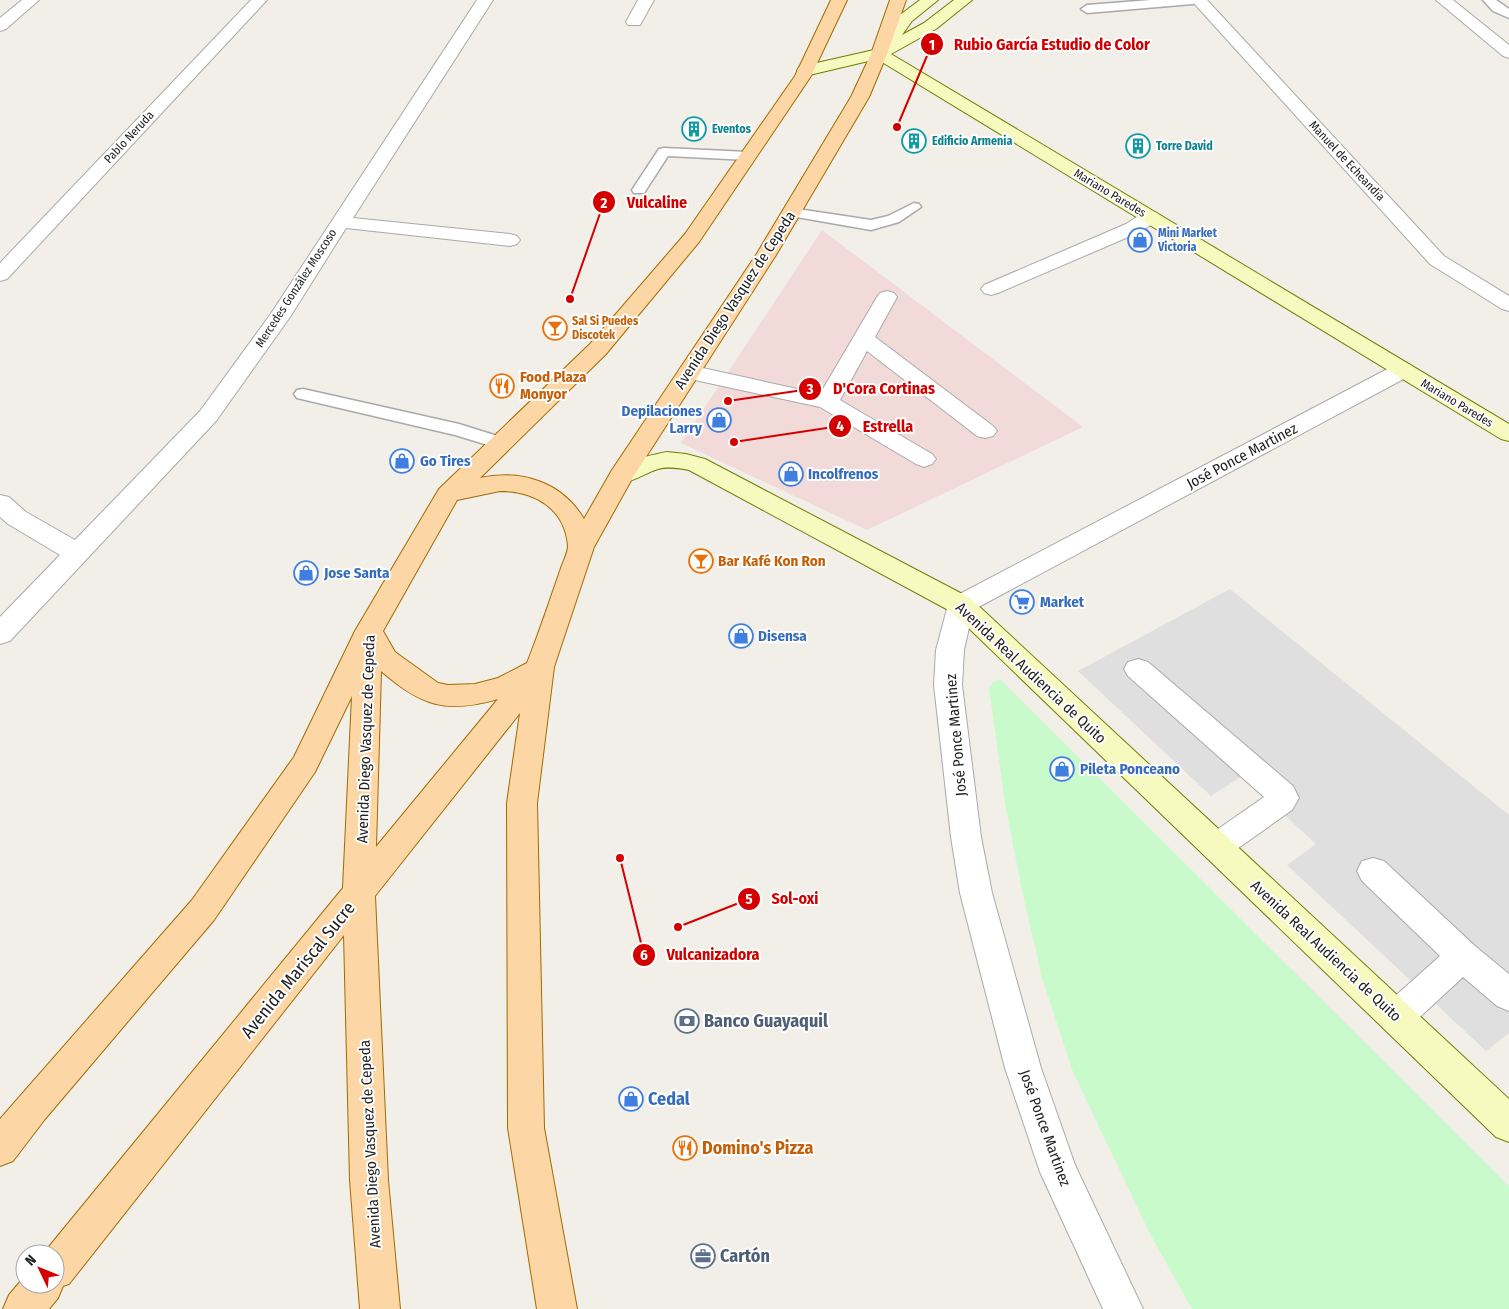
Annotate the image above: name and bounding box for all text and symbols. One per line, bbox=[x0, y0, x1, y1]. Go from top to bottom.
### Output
callout: Rubio García Estudio de Color bbox=[919, 29, 1160, 60]
text: Rubio García Estudio de Color bbox=[954, 35, 1150, 54]
text: 1 bbox=[929, 36, 935, 54]
street label: Pablo Neruda bbox=[101, 108, 157, 166]
building icon: Eventos bbox=[681, 116, 707, 142]
street label: Manuel de Echeandía bbox=[1306, 118, 1388, 204]
place label: Eventos bbox=[712, 122, 752, 136]
building icon: Edificio Armenia bbox=[901, 128, 927, 154]
building icon: Torre David bbox=[1125, 133, 1151, 159]
place label: Edificio Armenia bbox=[932, 134, 1012, 148]
place label: Torre David bbox=[1156, 139, 1213, 153]
street label: Mariano Paredes bbox=[1071, 166, 1149, 220]
callout: Vulcaline bbox=[592, 187, 697, 218]
text: Vulcaline bbox=[626, 193, 687, 212]
text: 2 bbox=[600, 194, 608, 212]
street label: Avenida Diego Vasquez de Cepeda bbox=[671, 208, 799, 392]
street label: Mercedes González Moscoso bbox=[252, 226, 340, 350]
place label: Mini Market Victoria bbox=[1157, 226, 1218, 254]
shop icon: Mini Market Victoria bbox=[1127, 227, 1153, 253]
place label: Sal Si Puedes Discotek bbox=[572, 314, 639, 342]
bar icon: Sal Si Puedes Discotek bbox=[542, 315, 568, 341]
place label: Food Plaza Monyor bbox=[520, 368, 587, 403]
restaurant icon: Food Plaza Monyor bbox=[489, 373, 515, 399]
callout: D'Cora Cortinas bbox=[798, 373, 944, 404]
street label: Mariano Paredes bbox=[1418, 376, 1496, 430]
text: D'Cora Cortinas bbox=[833, 379, 935, 398]
text: 3 bbox=[805, 380, 814, 398]
place label: Depilaciones Larry bbox=[621, 402, 703, 437]
shop icon: Depilaciones Larry bbox=[706, 407, 732, 433]
callout: Estrella bbox=[828, 411, 923, 442]
text: 4 bbox=[836, 417, 844, 435]
text: Estrella bbox=[863, 417, 913, 436]
street label: José Ponce Martinez bbox=[1184, 419, 1300, 493]
shop icon: Go Tires bbox=[389, 448, 415, 474]
place label: Go Tires bbox=[420, 452, 471, 470]
shop icon: Incolfrenos bbox=[778, 461, 804, 487]
place label: Incolfrenos bbox=[808, 465, 879, 483]
bar icon: Bar Kafé Kon Ron bbox=[688, 548, 714, 574]
place label: Bar Kafé Kon Ron bbox=[718, 552, 826, 570]
shop icon: Jose Santa bbox=[293, 560, 319, 586]
place label: Jose Santa bbox=[323, 564, 390, 582]
supermarket icon: Market bbox=[1009, 589, 1035, 615]
place label: Market bbox=[1040, 593, 1085, 611]
street label: Avenida Real Audiencia de Quito bbox=[952, 599, 1110, 748]
shop icon: Disensa bbox=[728, 623, 754, 649]
place label: Disensa bbox=[758, 627, 807, 645]
street label: Avenida Diego Vasquez de Cepeda bbox=[353, 635, 379, 843]
street label: José Ponce Martinez bbox=[942, 673, 970, 797]
shop icon: Pileta Ponceano bbox=[1049, 756, 1075, 782]
place label: Pileta Ponceano bbox=[1080, 760, 1180, 778]
street label: Avenida Real Audiencia de Quito bbox=[1247, 877, 1405, 1026]
callout: Sol-oxi bbox=[736, 883, 828, 914]
text: Sol-oxi bbox=[771, 889, 819, 908]
text: 5 bbox=[745, 890, 753, 908]
street label: Avenida Mariscal Sucre bbox=[236, 897, 360, 1043]
callout: Vulcanizadora bbox=[631, 939, 769, 970]
text: Vulcanizadora bbox=[665, 945, 760, 964]
text: 6 bbox=[640, 946, 648, 964]
bank icon: Banco Guayaquil bbox=[674, 1008, 700, 1034]
place label: Banco Guayaquil bbox=[704, 1010, 828, 1032]
street label: Avenida Diego Vasquez de Cepeda bbox=[356, 1039, 384, 1249]
street label: José Ponce Martinez bbox=[1016, 1067, 1074, 1189]
shop icon: Cedal bbox=[618, 1086, 644, 1112]
place label: Cedal bbox=[648, 1088, 690, 1110]
restaurant icon: Domino's Pizza bbox=[672, 1135, 698, 1161]
place label: Domino's Pizza bbox=[702, 1137, 813, 1159]
office icon: Cartón bbox=[690, 1243, 716, 1269]
north arrow bbox=[15, 1244, 65, 1294]
place label: Cartón bbox=[720, 1245, 770, 1267]
text: N bbox=[22, 1252, 40, 1269]

